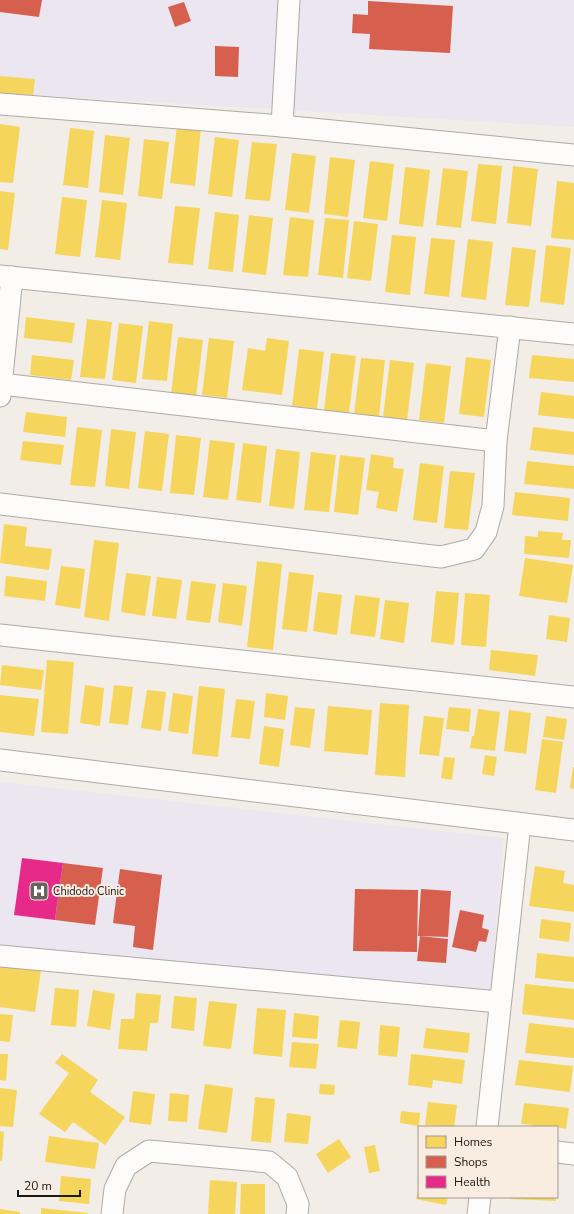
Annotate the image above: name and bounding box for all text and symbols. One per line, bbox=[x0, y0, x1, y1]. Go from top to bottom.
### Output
hospital icon: Chidodo Clinic bbox=[28, 880, 50, 902]
place label: Chidodo Clinic bbox=[53, 884, 124, 899]
legend bbox=[418, 1126, 558, 1198]
text: Homes bbox=[454, 1134, 492, 1150]
text: Shops bbox=[454, 1154, 488, 1170]
scale bar bbox=[18, 1172, 80, 1198]
text: Health bbox=[454, 1174, 490, 1190]
text: 20 m bbox=[24, 1178, 52, 1194]

